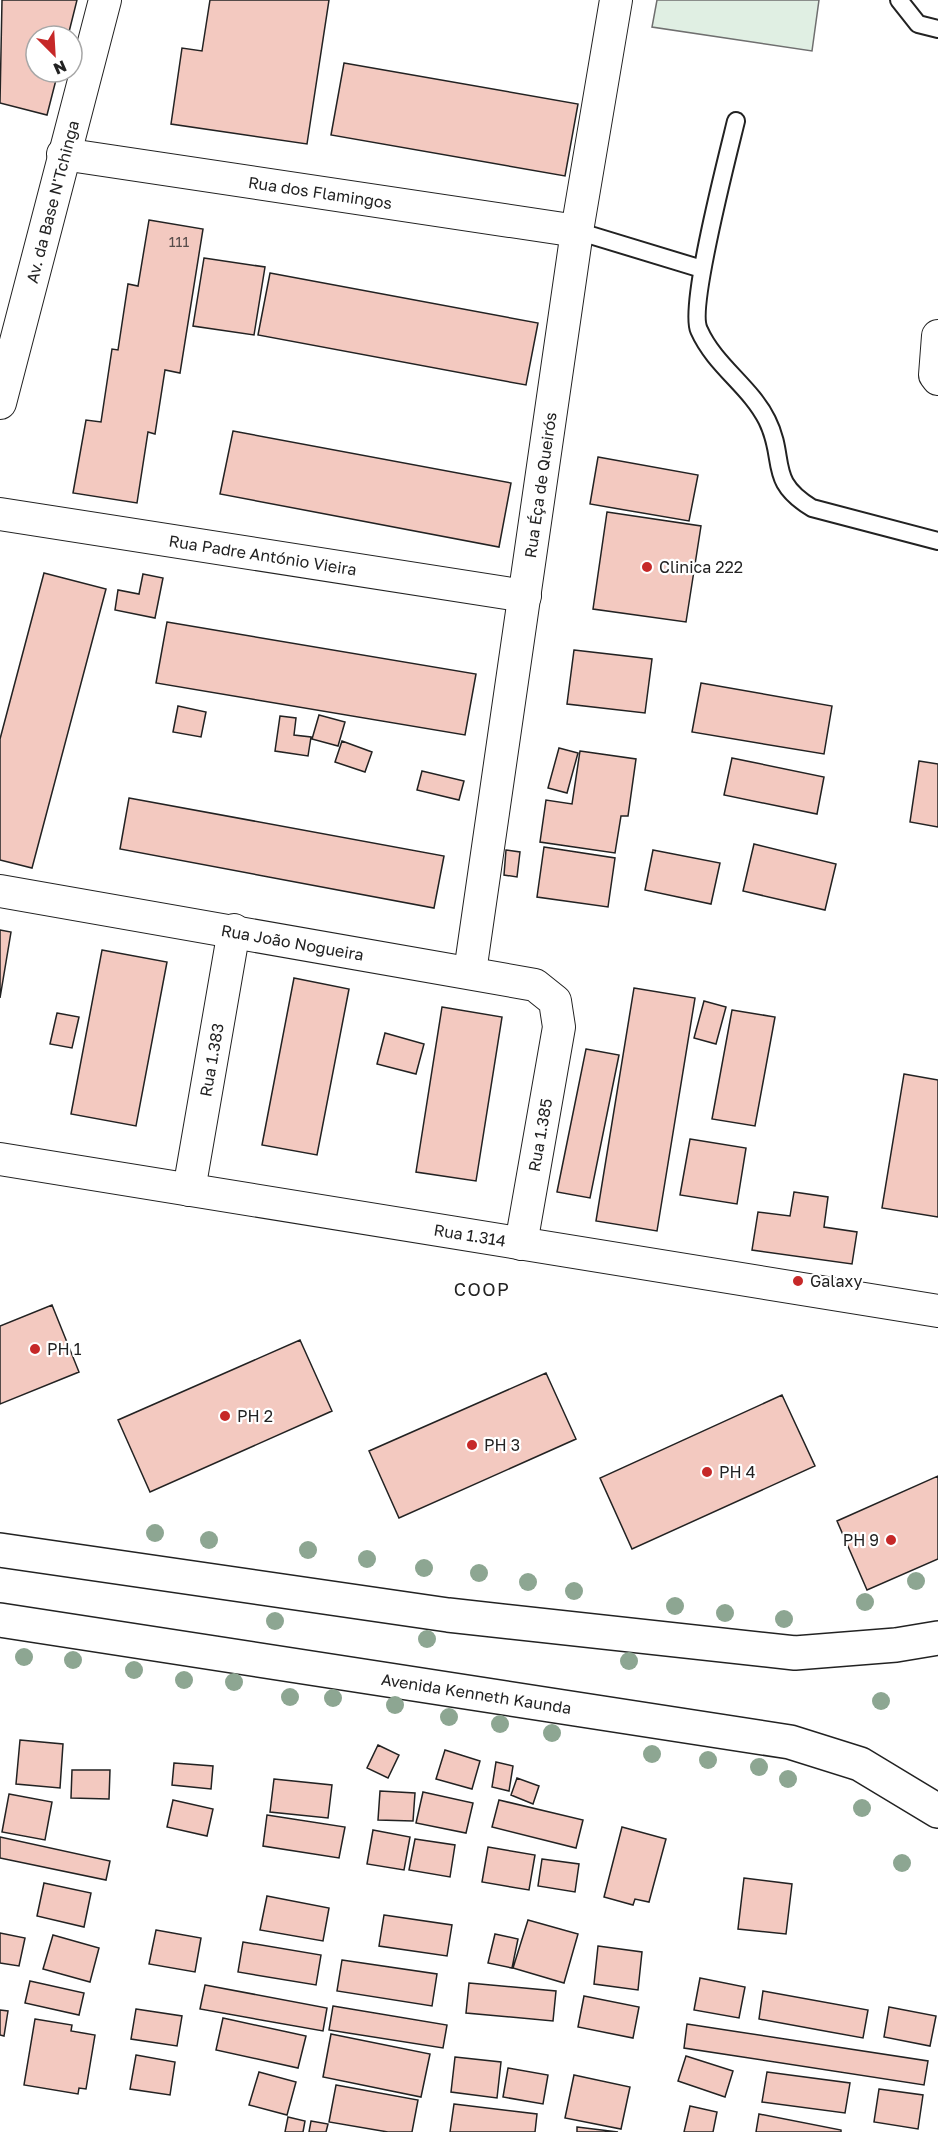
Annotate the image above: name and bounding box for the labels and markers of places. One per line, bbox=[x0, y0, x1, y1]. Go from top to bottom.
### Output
place label: Clinica 222 bbox=[659, 557, 743, 577]
marker: Clinica 222 bbox=[640, 560, 654, 574]
place label: Galaxy bbox=[810, 1271, 862, 1291]
marker: Galaxy bbox=[791, 1274, 805, 1288]
place label: PH 1 bbox=[47, 1339, 82, 1359]
marker: PH 1 bbox=[28, 1342, 42, 1356]
place label: PH 2 bbox=[237, 1406, 273, 1426]
marker: PH 2 bbox=[218, 1409, 232, 1423]
place label: PH 3 bbox=[484, 1435, 520, 1455]
marker: PH 3 bbox=[465, 1438, 479, 1452]
place label: PH 4 bbox=[719, 1462, 755, 1482]
marker: PH 4 bbox=[700, 1465, 714, 1479]
place label: PH 9 bbox=[843, 1530, 879, 1550]
marker: PH 9 bbox=[884, 1533, 898, 1547]

